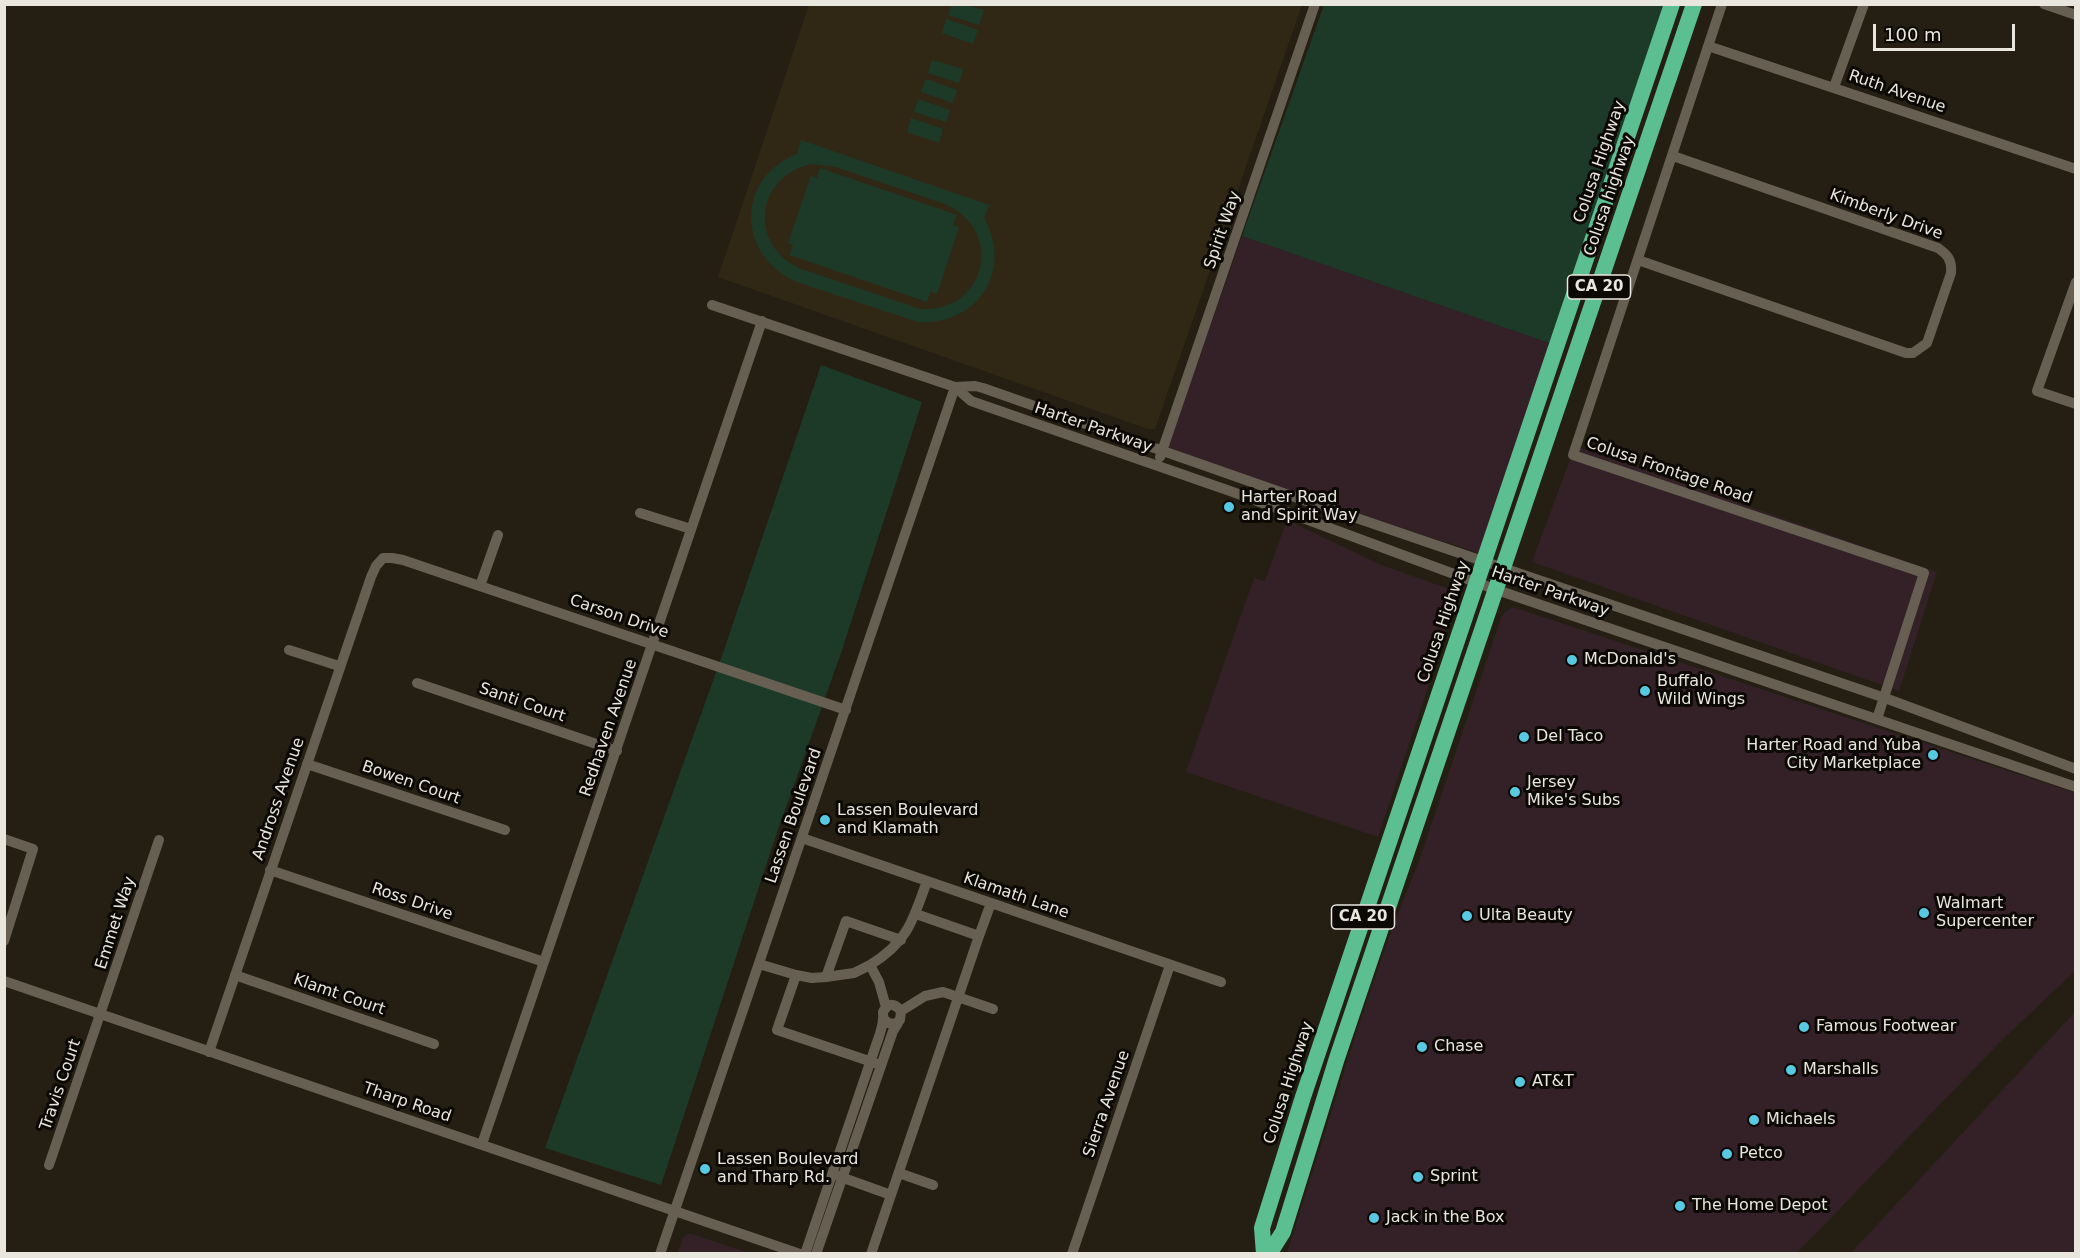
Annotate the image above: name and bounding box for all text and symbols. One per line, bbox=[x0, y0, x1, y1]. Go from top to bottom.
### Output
scale bar bbox=[1876, 12, 2018, 50]
text: 100 m bbox=[1884, 24, 1942, 45]
street label: Ruth Avenue bbox=[1846, 66, 1948, 118]
street label: Colusa Highway bbox=[1570, 98, 1630, 226]
street label: Colusa highway bbox=[1580, 133, 1640, 259]
street label: Kimberly Drive bbox=[1827, 186, 1945, 244]
street label: Spirit Way bbox=[1201, 188, 1245, 272]
road number: CA 20 bbox=[1568, 275, 1630, 299]
street label: Harter Parkway bbox=[1032, 399, 1154, 457]
street label: Colusa Frontage Road bbox=[1583, 434, 1755, 508]
place label: Harter Road and Spirit Way bbox=[1241, 488, 1357, 526]
marker: Harter Road and Spirit Way bbox=[1222, 500, 1236, 514]
street label: Colusa Highway bbox=[1414, 558, 1474, 686]
street label: Harter Parkway bbox=[1489, 563, 1611, 621]
street label: Carson Drive bbox=[567, 591, 671, 643]
place label: McDonald's bbox=[1584, 650, 1676, 670]
marker: McDonald's bbox=[1565, 653, 1579, 667]
street label: Redhaven Avenue bbox=[576, 657, 642, 799]
place label: Buffalo Wild Wings bbox=[1657, 672, 1745, 710]
street label: Santi Court bbox=[476, 679, 568, 727]
marker: Buffalo Wild Wings bbox=[1638, 684, 1652, 698]
place label: Del Taco bbox=[1536, 727, 1603, 747]
marker: Del Taco bbox=[1517, 730, 1531, 744]
street label: Andross Avenue bbox=[249, 735, 309, 863]
place label: Harter Road and Yuba City Marketplace bbox=[1746, 736, 1921, 774]
street label: Lassen Boulevard bbox=[762, 746, 826, 886]
marker: Harter Road and Yuba City Marketplace bbox=[1926, 748, 1940, 762]
street label: Bowen Court bbox=[359, 757, 463, 809]
place label: Jersey Mike's Subs bbox=[1527, 773, 1620, 811]
marker: Jersey Mike's Subs bbox=[1508, 785, 1522, 799]
place label: Lassen Boulevard and Klamath bbox=[837, 801, 978, 839]
marker: Lassen Boulevard and Klamath bbox=[818, 813, 832, 827]
street label: Klamath Lane bbox=[961, 869, 1071, 923]
street label: Emmet Way bbox=[92, 874, 140, 972]
street label: Ross Drive bbox=[369, 879, 455, 925]
place label: Walmart Supercenter bbox=[1936, 894, 2034, 932]
road number: CA 20 bbox=[1332, 905, 1394, 929]
place label: Ulta Beauty bbox=[1479, 906, 1573, 926]
marker: Walmart Supercenter bbox=[1917, 906, 1931, 920]
marker: Ulta Beauty bbox=[1460, 909, 1474, 923]
street label: Klamt Court bbox=[291, 970, 387, 1020]
place label: Famous Footwear bbox=[1816, 1017, 1956, 1037]
street label: Colusa Highway bbox=[1260, 1019, 1318, 1147]
marker: Famous Footwear bbox=[1797, 1020, 1811, 1034]
street label: Travis Court bbox=[36, 1037, 86, 1133]
place label: Chase bbox=[1434, 1037, 1483, 1057]
marker: Chase bbox=[1415, 1040, 1429, 1054]
street label: Sierra Avenue bbox=[1080, 1048, 1134, 1160]
place label: Marshalls bbox=[1803, 1060, 1879, 1080]
marker: Marshalls bbox=[1784, 1063, 1798, 1077]
place label: AT&T bbox=[1532, 1072, 1574, 1092]
marker: AT&T bbox=[1513, 1075, 1527, 1089]
street label: Tharp Road bbox=[361, 1079, 453, 1127]
place label: Michaels bbox=[1766, 1110, 1836, 1130]
marker: Michaels bbox=[1747, 1113, 1761, 1127]
place label: Petco bbox=[1739, 1144, 1783, 1164]
marker: Petco bbox=[1720, 1147, 1734, 1161]
place label: Lassen Boulevard and Tharp Rd. bbox=[717, 1150, 858, 1188]
marker: Lassen Boulevard and Tharp Rd. bbox=[698, 1162, 712, 1176]
place label: Sprint bbox=[1430, 1167, 1478, 1187]
marker: Sprint bbox=[1411, 1170, 1425, 1184]
place label: The Home Depot bbox=[1692, 1196, 1828, 1216]
marker: The Home Depot bbox=[1673, 1199, 1687, 1213]
place label: Jack in the Box bbox=[1386, 1208, 1504, 1228]
marker: Jack in the Box bbox=[1367, 1211, 1381, 1225]

